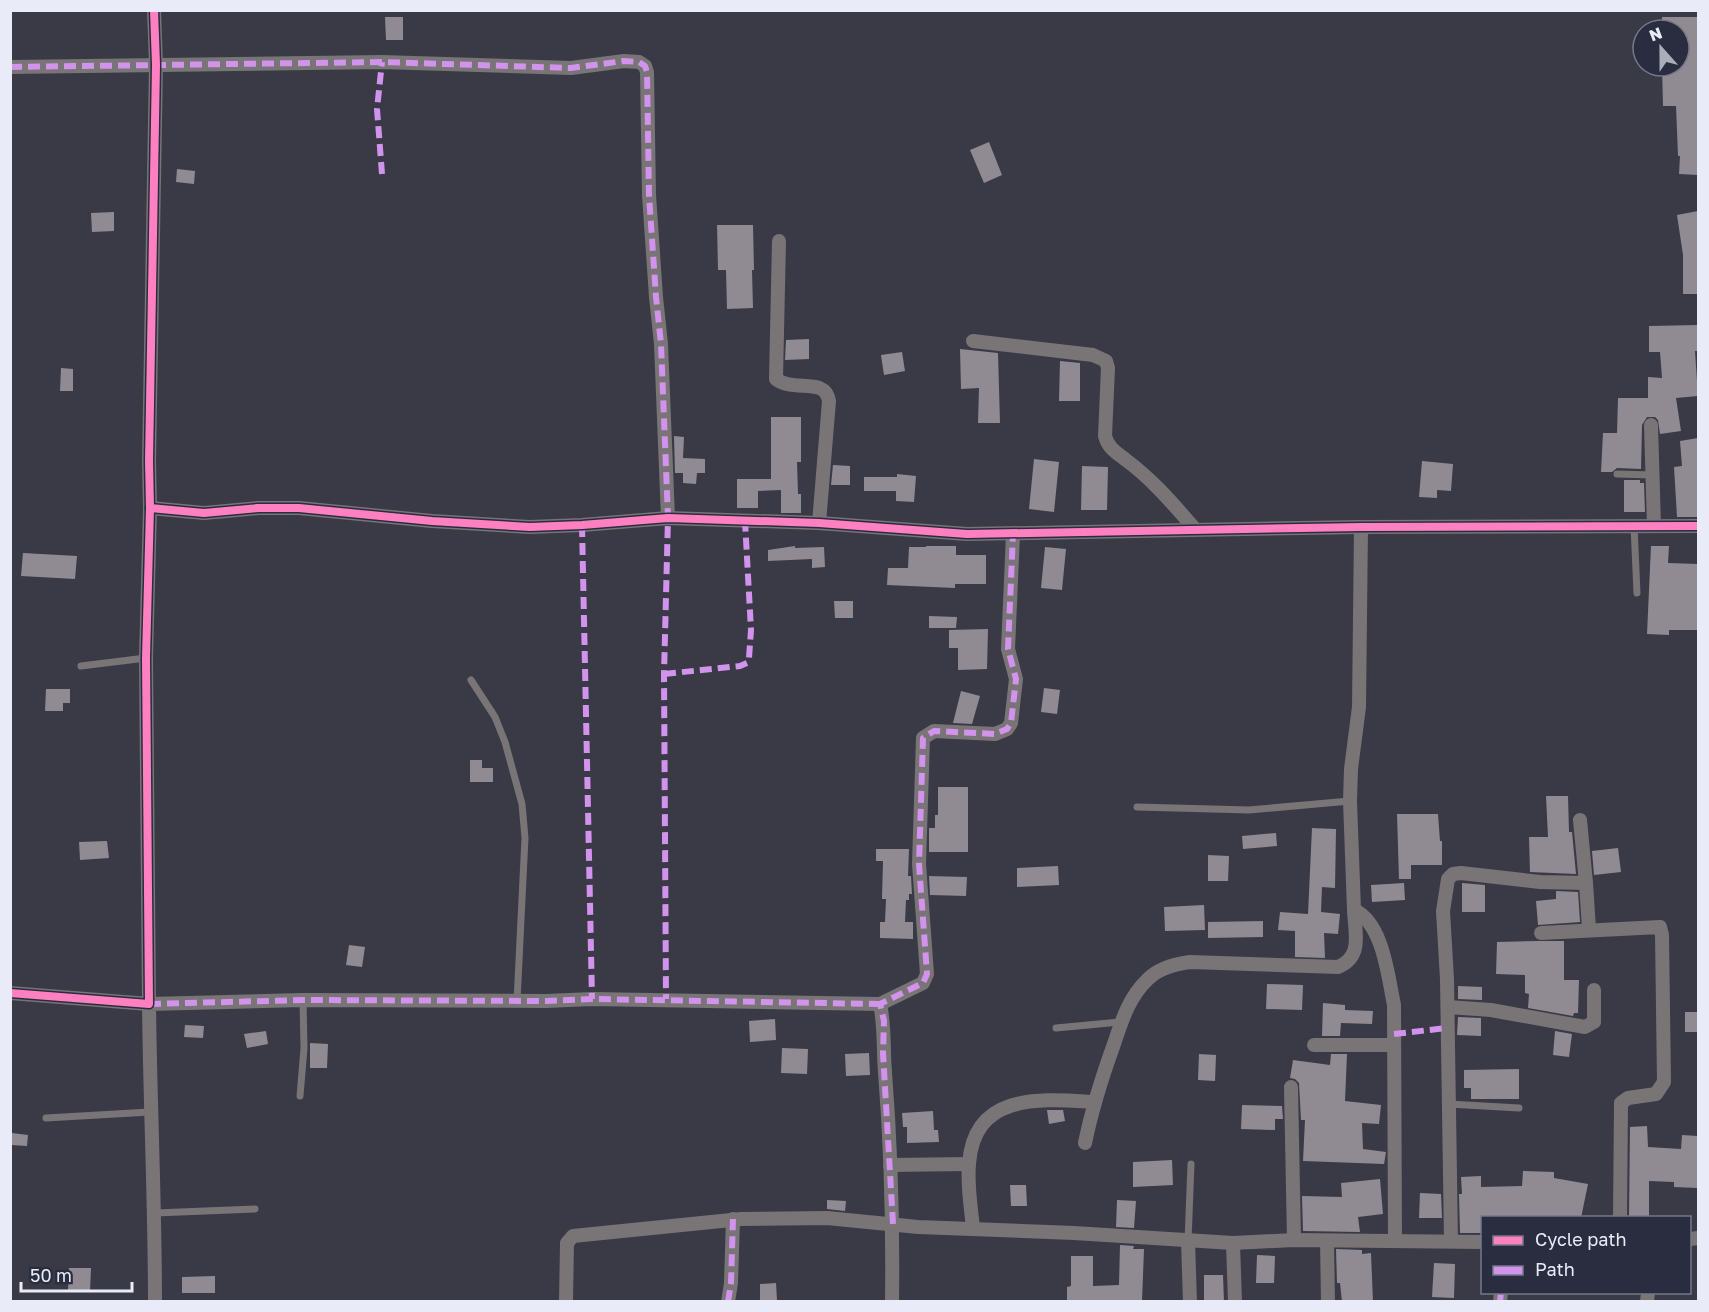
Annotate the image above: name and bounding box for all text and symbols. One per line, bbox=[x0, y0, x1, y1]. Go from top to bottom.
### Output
north arrow bbox=[1631, 18, 1691, 78]
text: N bbox=[1646, 22, 1665, 46]
legend bbox=[1481, 1216, 1691, 1294]
text: Cycle path bbox=[1535, 1228, 1627, 1250]
scale bar bbox=[21, 1255, 132, 1293]
text: Path bbox=[1535, 1258, 1575, 1280]
text: 50 m bbox=[30, 1264, 72, 1286]

